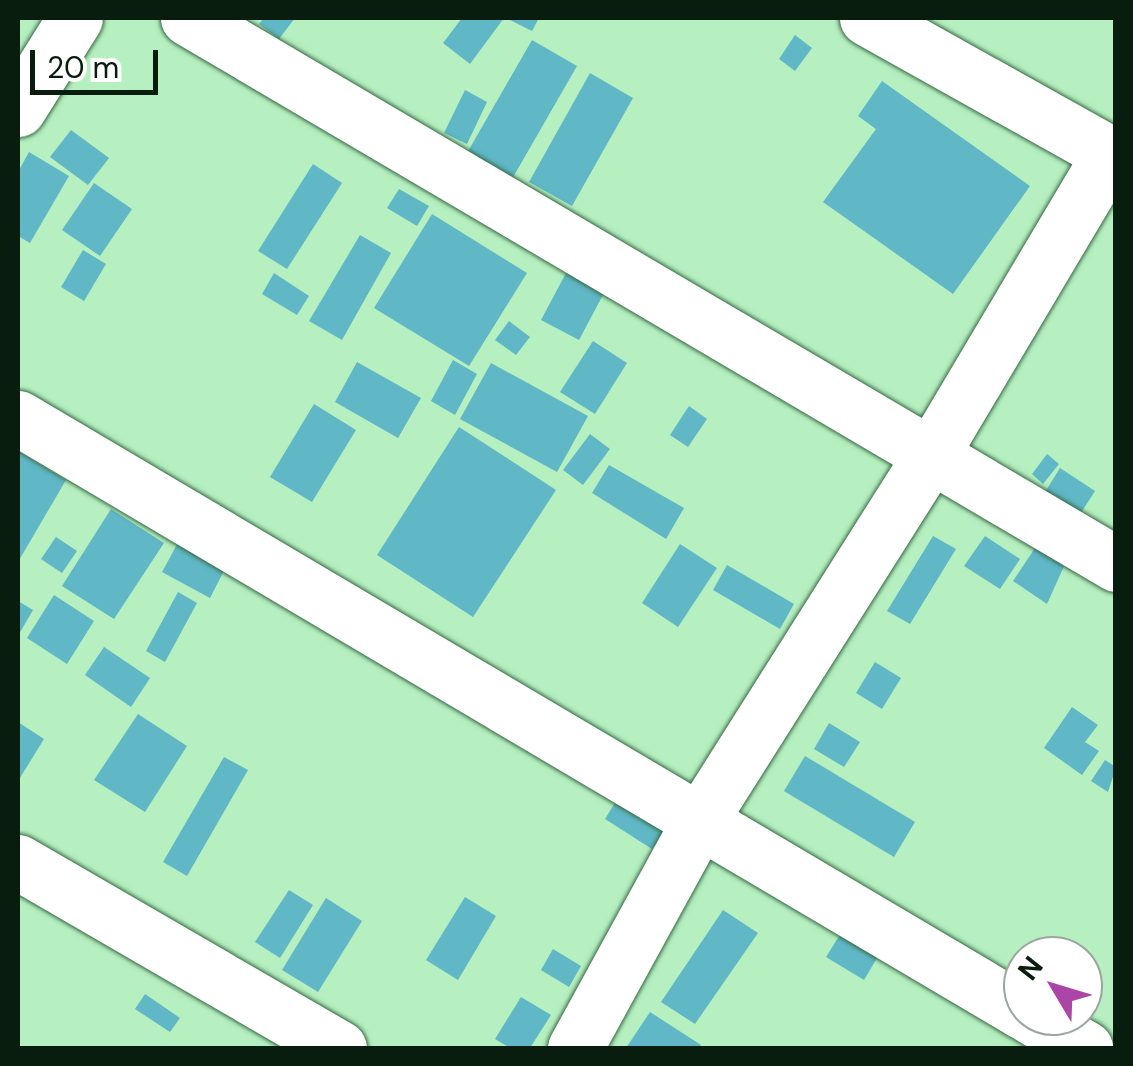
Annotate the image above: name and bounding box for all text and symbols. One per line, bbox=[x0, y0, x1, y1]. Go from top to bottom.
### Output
scale bar bbox=[35, 30, 162, 92]
text: 20 m bbox=[47, 48, 119, 87]
north arrow bbox=[1003, 936, 1103, 1036]
text: N bbox=[1010, 949, 1051, 988]

